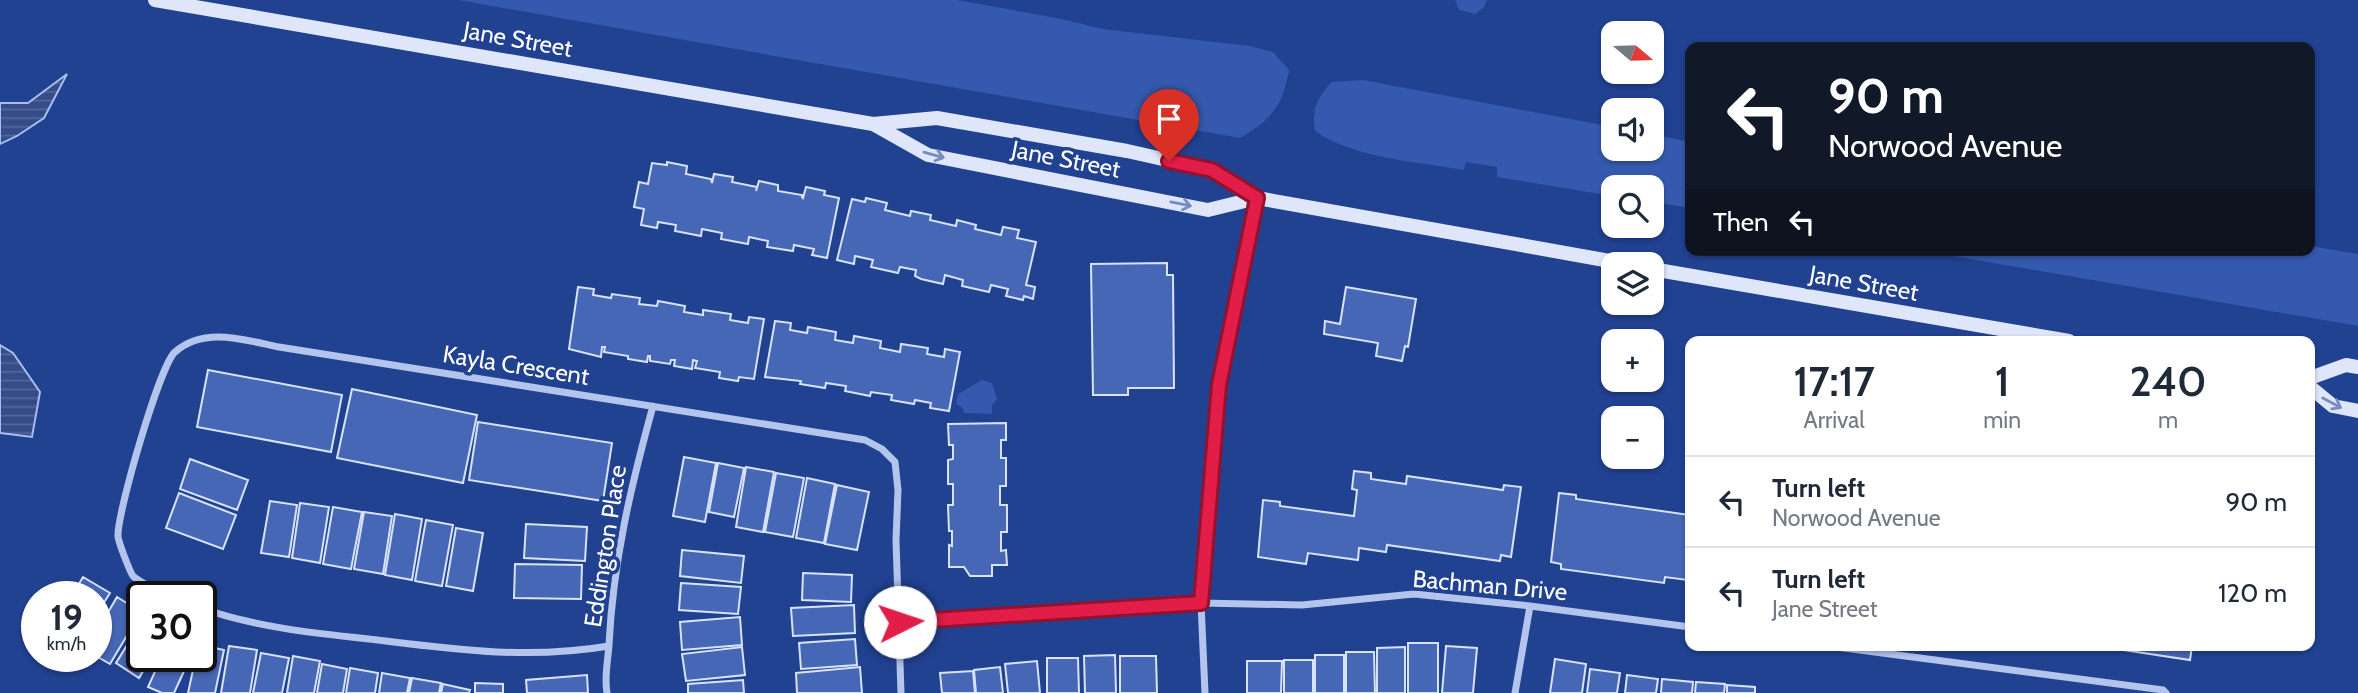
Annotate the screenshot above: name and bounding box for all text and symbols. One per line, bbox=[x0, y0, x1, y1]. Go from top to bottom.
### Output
street label: Jane Street bbox=[460, 15, 575, 63]
north arrow bbox=[1601, 21, 1664, 84]
map controls bbox=[1601, 21, 1664, 469]
text: 90 m bbox=[1828, 66, 1944, 125]
icon: left bbox=[1713, 70, 1804, 161]
pin bbox=[1139, 89, 1199, 161]
button: sound bbox=[1601, 98, 1664, 161]
icon: arrive bbox=[1150, 100, 1188, 138]
text: Norwood Avenue bbox=[1828, 126, 2062, 165]
street label: Jane Street bbox=[1008, 134, 1123, 184]
one-way arrow bbox=[922, 150, 944, 163]
button: search bbox=[1601, 175, 1664, 238]
one-way arrow bbox=[1169, 198, 1191, 212]
icon: left bbox=[1783, 203, 1821, 241]
text: Then bbox=[1713, 206, 1769, 238]
button: layers bbox=[1601, 252, 1664, 315]
street label: Jane Street bbox=[1806, 259, 1921, 307]
button: + bbox=[1601, 329, 1664, 392]
street label: Kayla Crescent bbox=[441, 339, 591, 391]
text: 17:17 bbox=[1793, 355, 1875, 407]
text: 1 bbox=[1995, 355, 2010, 407]
text: 240 bbox=[2129, 355, 2207, 407]
one-way arrow bbox=[2322, 396, 2342, 410]
button: − bbox=[1601, 406, 1664, 469]
text: Arrival bbox=[1803, 406, 1865, 434]
text: min bbox=[1983, 406, 2021, 434]
text: m bbox=[2158, 406, 2178, 434]
street label: Eddington Place bbox=[578, 463, 632, 629]
text: Turn left bbox=[1772, 472, 1865, 504]
icon: left bbox=[1713, 483, 1751, 521]
text: 90 m bbox=[2225, 486, 2287, 518]
text: Norwood Avenue bbox=[1772, 504, 1941, 532]
text: Turn left bbox=[1772, 563, 1865, 595]
street label: Bachman Drive bbox=[1412, 564, 1568, 606]
icon: left bbox=[1713, 574, 1751, 612]
text: 120 m bbox=[2218, 577, 2287, 609]
speed limit sign: 30 bbox=[126, 581, 217, 672]
position arrow bbox=[863, 585, 937, 659]
text: Jane Street bbox=[1772, 595, 1878, 623]
text: 19 bbox=[50, 596, 83, 639]
text: km/h bbox=[47, 633, 86, 655]

